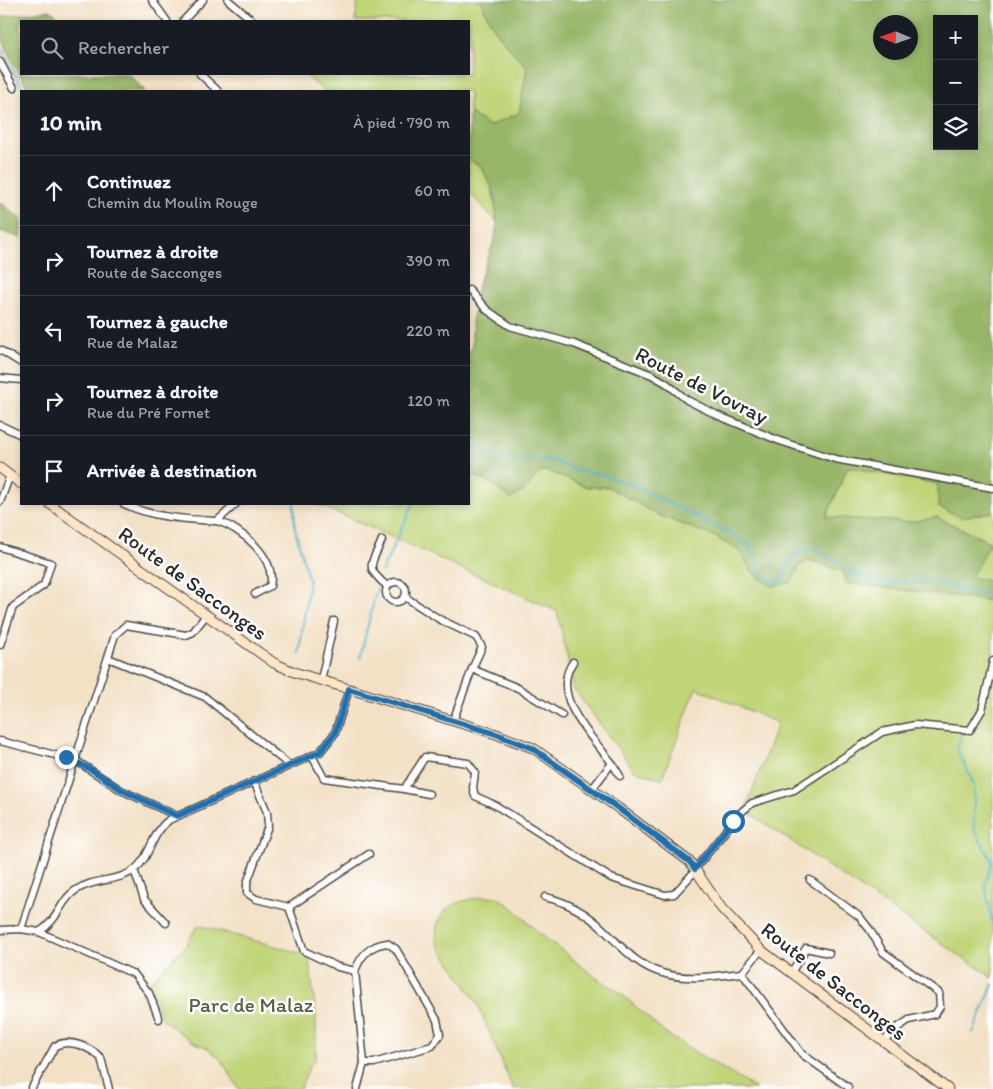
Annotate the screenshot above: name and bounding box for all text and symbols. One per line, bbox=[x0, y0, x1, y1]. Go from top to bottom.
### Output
north arrow bbox=[873, 15, 918, 60]
map controls bbox=[933, 15, 978, 150]
button: + bbox=[933, 15, 978, 60]
search box bbox=[20, 20, 470, 75]
icon: search bbox=[38, 34, 66, 62]
text: Rechercher bbox=[78, 36, 169, 59]
button: − bbox=[933, 60, 978, 105]
button: layers bbox=[933, 105, 978, 150]
text: 10 min bbox=[40, 110, 102, 135]
text: À pied · 790 m bbox=[353, 113, 450, 132]
text: Continuez bbox=[87, 170, 171, 193]
icon: ahead bbox=[40, 177, 68, 205]
text: 60 m bbox=[415, 181, 450, 200]
text: Chemin du Moulin Rouge bbox=[87, 193, 258, 212]
text: Tournez à droite bbox=[87, 240, 219, 263]
icon: right bbox=[40, 247, 68, 275]
text: 390 m bbox=[406, 251, 450, 270]
text: Route de Sacconges bbox=[87, 263, 222, 282]
text: Tournez à gauche bbox=[87, 310, 228, 333]
icon: left bbox=[40, 317, 68, 345]
text: 220 m bbox=[406, 321, 450, 340]
text: Rue de Malaz bbox=[87, 333, 178, 352]
street label: Route de Vovray bbox=[632, 341, 773, 429]
text: Tournez à droite bbox=[87, 380, 219, 403]
icon: right bbox=[40, 387, 68, 415]
text: 120 m bbox=[407, 391, 450, 410]
text: Rue du Pré Fornet bbox=[87, 403, 210, 422]
icon: arrive bbox=[40, 457, 68, 485]
text: Arrivée à destination bbox=[87, 459, 257, 482]
street label: Route de Sacconges bbox=[114, 521, 272, 645]
route end bbox=[55, 746, 78, 769]
route start bbox=[722, 810, 745, 833]
street label: Route de Sacconges bbox=[756, 917, 912, 1045]
park label: Parc de Malaz bbox=[189, 992, 314, 1017]

